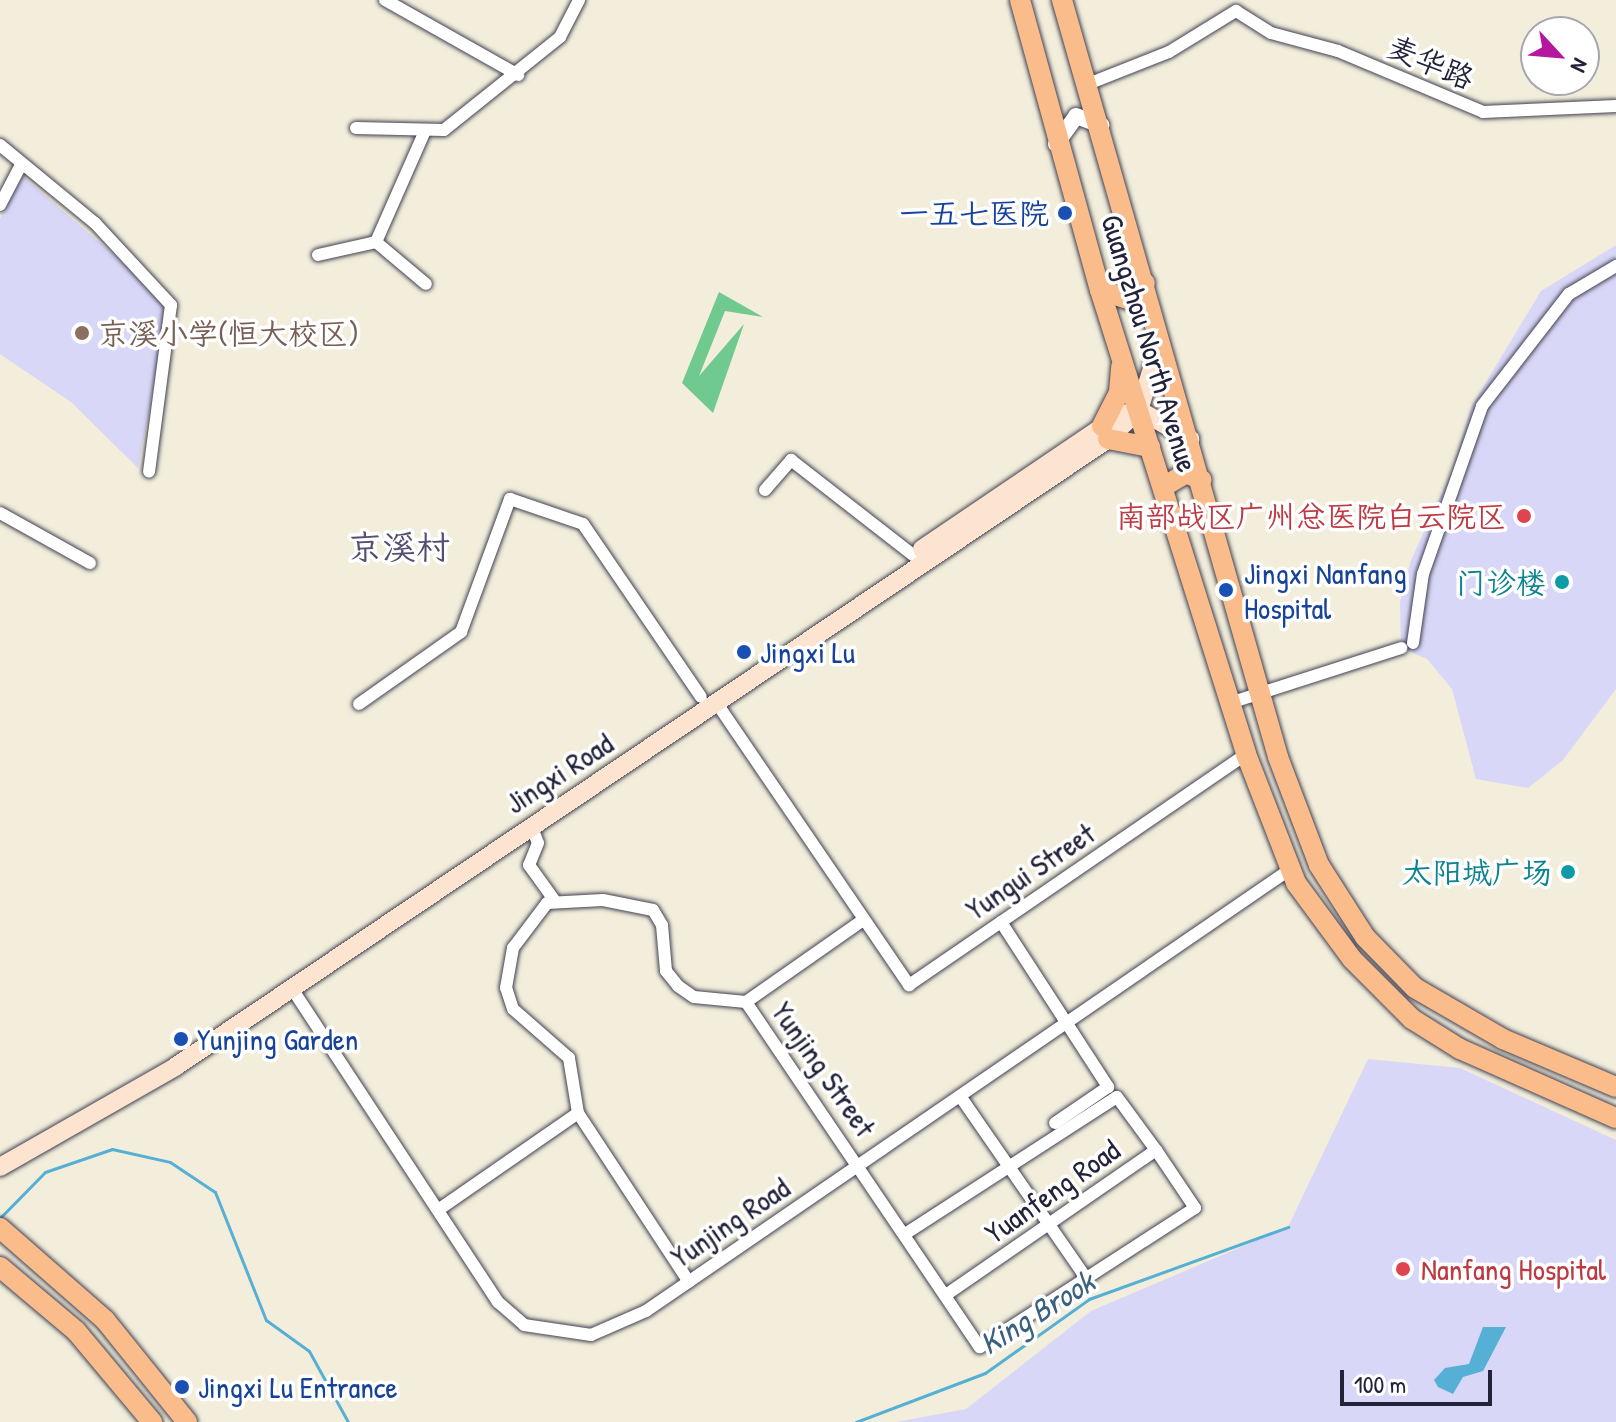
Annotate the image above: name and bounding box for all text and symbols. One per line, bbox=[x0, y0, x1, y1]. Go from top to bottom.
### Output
north arrow bbox=[1520, 16, 1600, 96]
street label: 麦华路 bbox=[1383, 28, 1479, 96]
text: N bbox=[1564, 54, 1596, 77]
place label: 一五七医院 bbox=[899, 195, 1049, 231]
marker: 一五七医院 bbox=[1056, 204, 1074, 222]
street label: Guangzhou North Avenue bbox=[1094, 210, 1206, 476]
place label: 京溪小学(恒大校区) bbox=[98, 315, 359, 351]
marker: 京溪小学(恒大校区) bbox=[73, 324, 91, 342]
place label: 南部战区广州总医院白云院区 bbox=[1116, 498, 1506, 534]
marker: 南部战区广州总医院白云院区 bbox=[1513, 505, 1535, 527]
district label: 京溪村 bbox=[348, 528, 450, 568]
place label: Jingxi Nanfang Hospital bbox=[1244, 555, 1407, 626]
place label: 门诊楼 bbox=[1456, 564, 1546, 600]
marker: 门诊楼 bbox=[1553, 573, 1571, 591]
marker: Jingxi Nanfang Hospital bbox=[1215, 579, 1237, 601]
place label: Jingxi Lu bbox=[760, 634, 855, 670]
marker: Jingxi Lu bbox=[735, 643, 753, 661]
street label: Jingxi Road bbox=[498, 725, 620, 821]
street label: Yungui Street bbox=[959, 815, 1101, 927]
place label: 太阳城广场 bbox=[1402, 854, 1552, 890]
marker: 太阳城广场 bbox=[1559, 863, 1577, 881]
street label: Yunjing Street bbox=[764, 995, 884, 1143]
place label: Yunjing Garden bbox=[197, 1021, 358, 1057]
marker: Yunjing Garden bbox=[172, 1030, 190, 1048]
street label: Yuanfeng Road bbox=[978, 1131, 1126, 1251]
street label: Yunjing Road bbox=[664, 1169, 796, 1275]
place label: Nanfang Hospital bbox=[1421, 1251, 1606, 1287]
marker: Nanfang Hospital bbox=[1392, 1258, 1414, 1280]
water label: King Brook bbox=[973, 1263, 1101, 1363]
scale bar bbox=[1344, 1354, 1496, 1404]
text: 100 m bbox=[1354, 1368, 1406, 1400]
place label: Jingxi Lu Entrance bbox=[198, 1369, 397, 1405]
marker: Jingxi Lu Entrance bbox=[173, 1378, 191, 1396]

